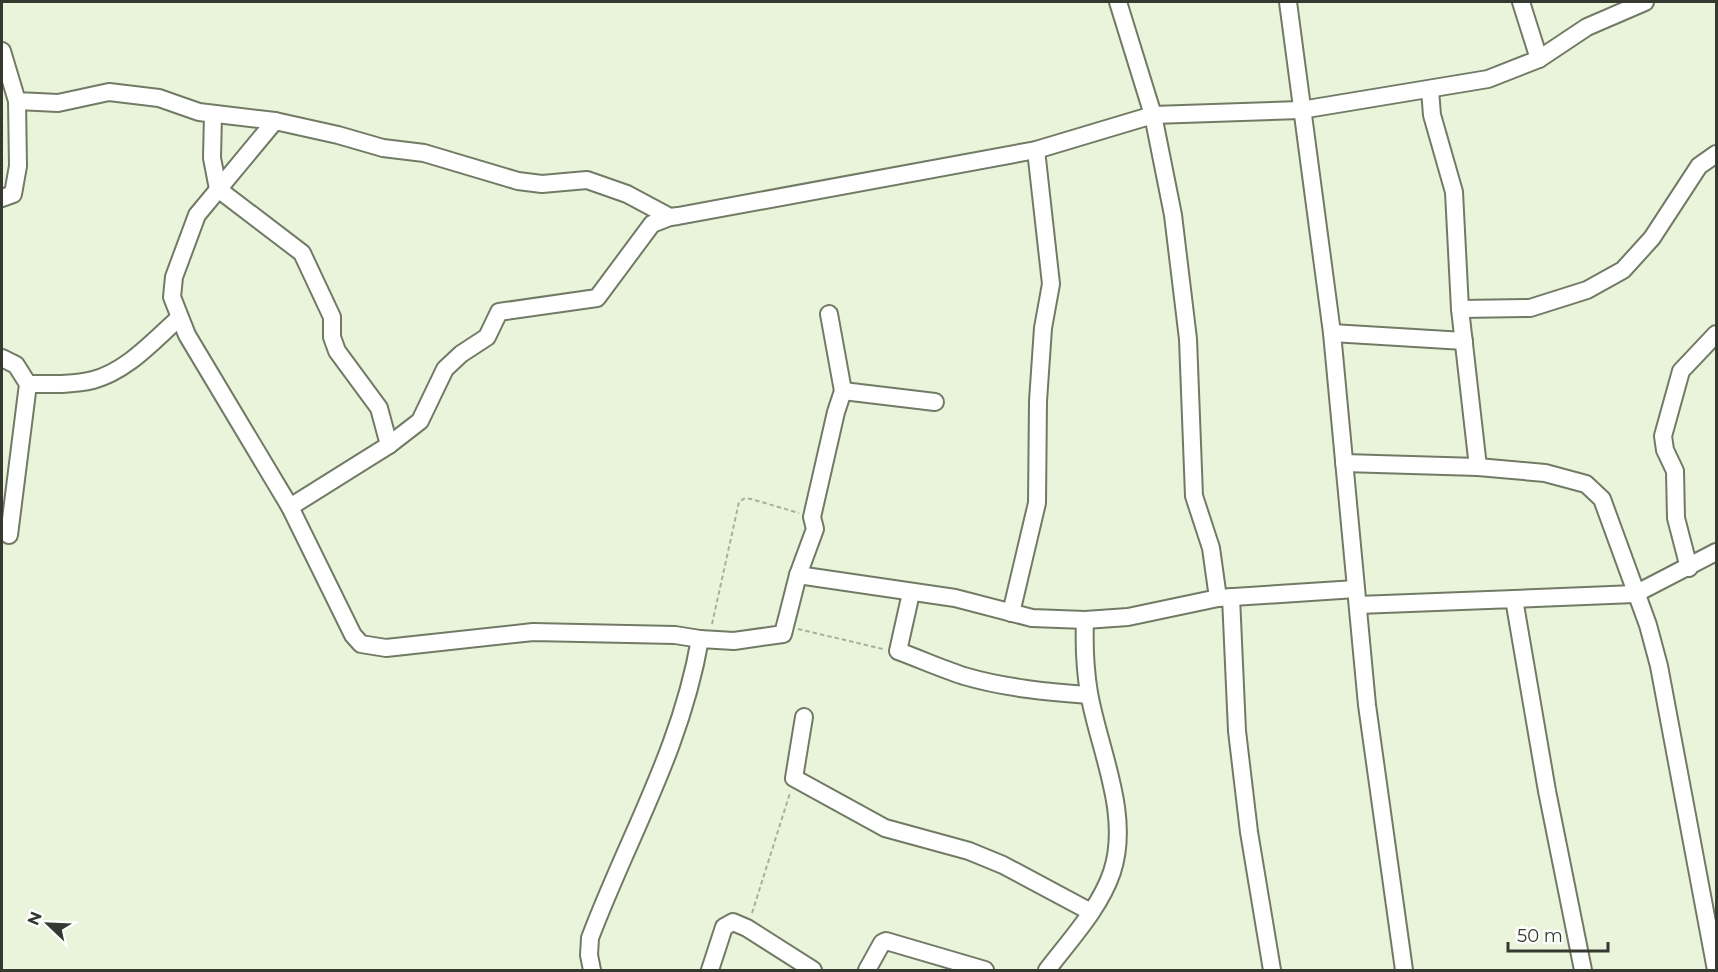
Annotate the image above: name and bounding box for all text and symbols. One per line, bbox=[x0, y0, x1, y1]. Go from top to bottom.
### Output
north arrow bbox=[18, 894, 78, 954]
text: N bbox=[23, 909, 46, 928]
scale bar bbox=[1508, 915, 1608, 953]
text: 50 m bbox=[1517, 925, 1563, 947]

